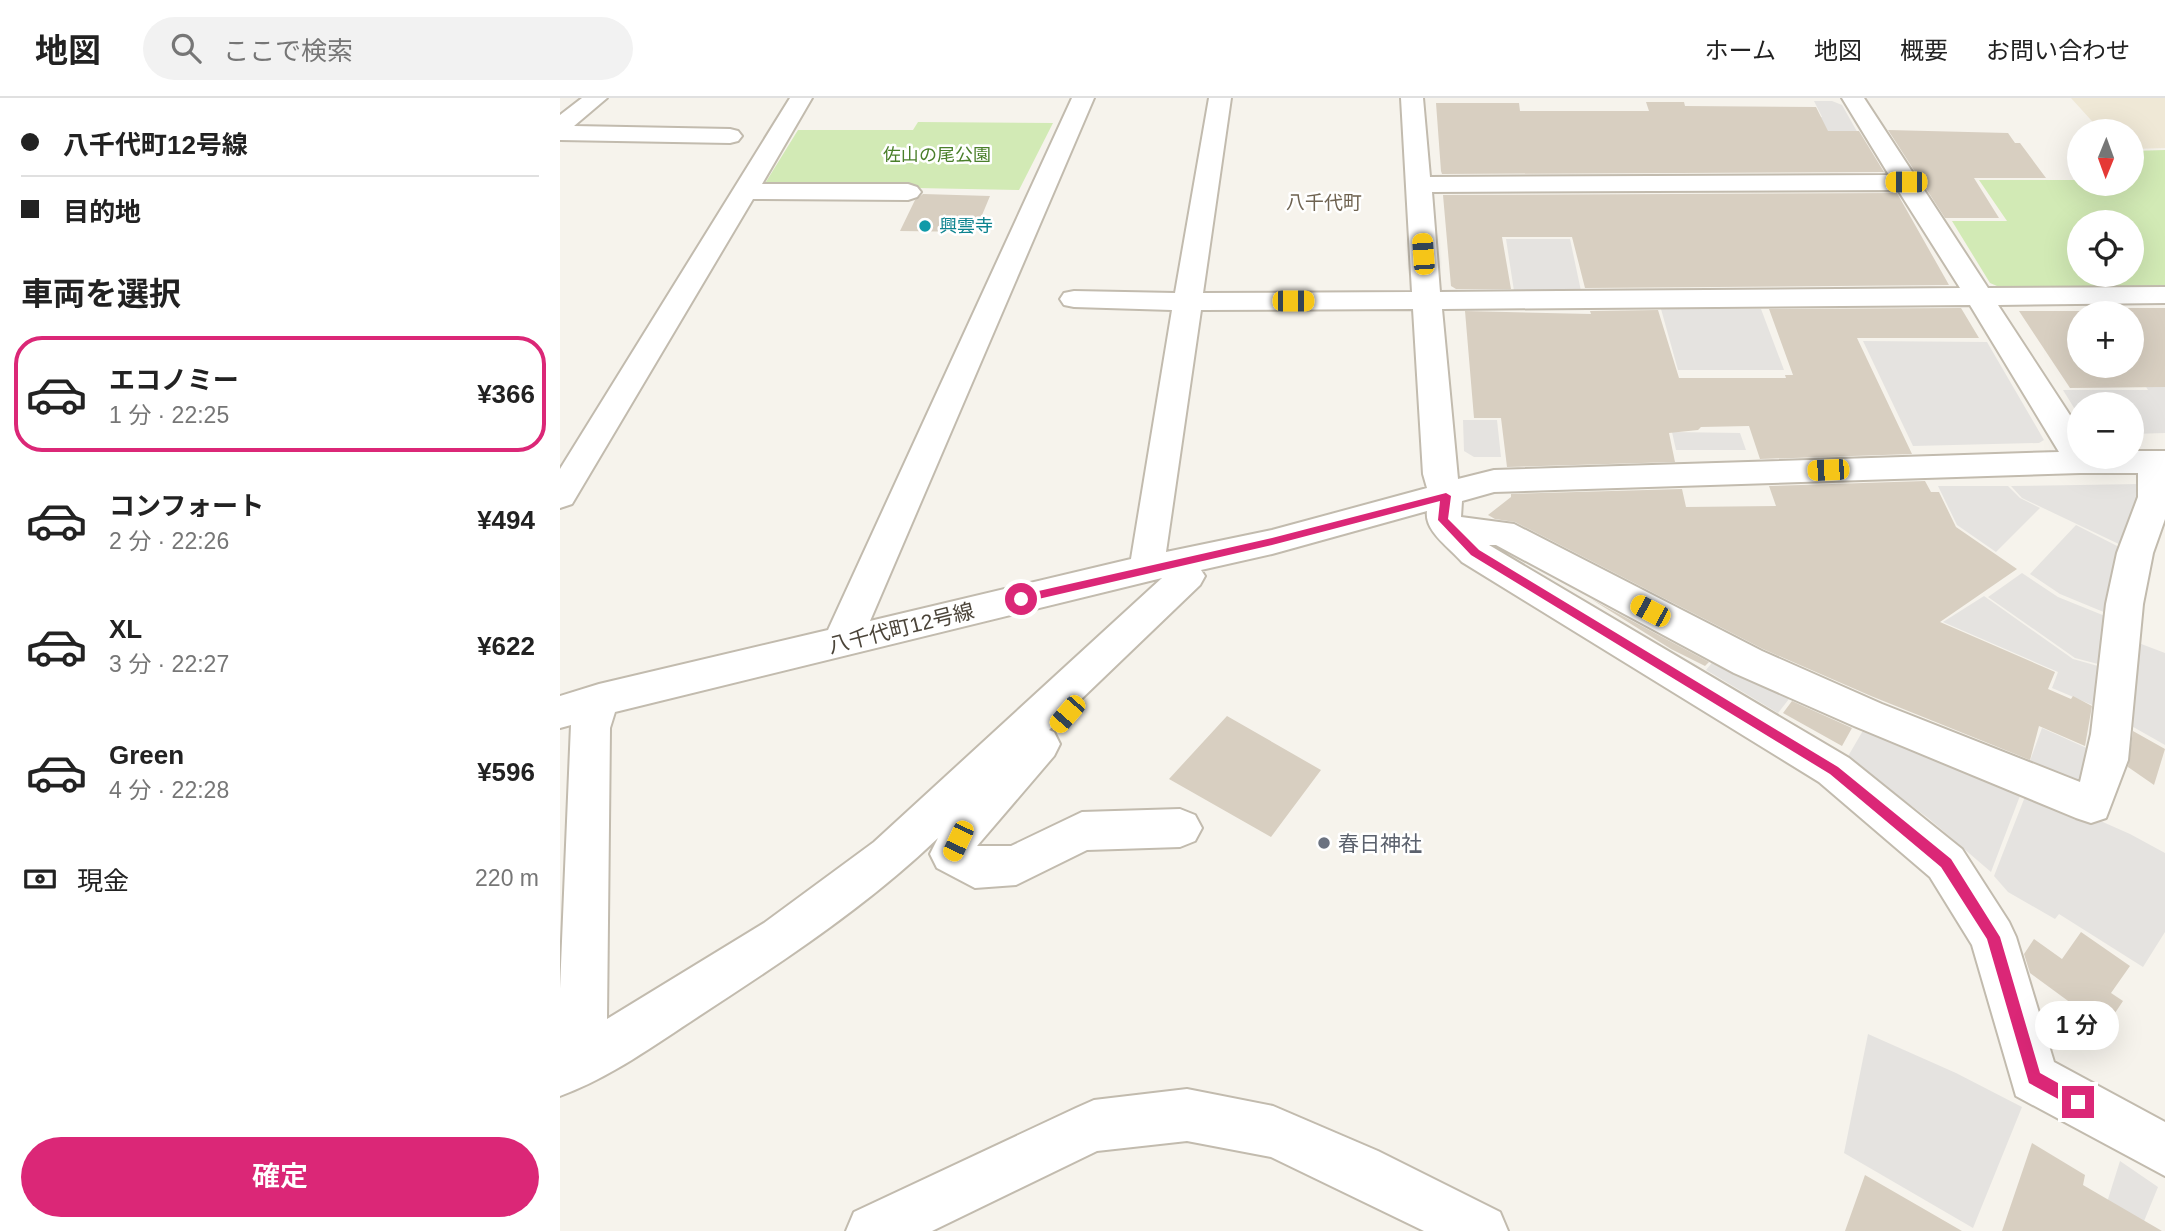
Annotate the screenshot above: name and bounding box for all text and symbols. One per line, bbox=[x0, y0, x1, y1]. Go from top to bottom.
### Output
search box bbox=[143, 17, 633, 80]
icon: search bbox=[167, 29, 205, 67]
text: 地図 bbox=[35, 32, 101, 69]
text: ここで検索 bbox=[223, 36, 353, 66]
text: ホーム bbox=[1705, 37, 1776, 64]
text: 地図 bbox=[1814, 37, 1862, 64]
text: 概要 bbox=[1900, 37, 1948, 64]
text: お問い合わせ bbox=[1986, 37, 2130, 64]
north arrow bbox=[2067, 119, 2144, 196]
map controls bbox=[2067, 119, 2144, 469]
text: 八千代町12号線 bbox=[63, 130, 248, 160]
park label: 佐山の尾公園 bbox=[883, 145, 991, 165]
car bbox=[1886, 172, 1928, 193]
district label: 八千代町 bbox=[1286, 192, 1362, 213]
text: 目的地 bbox=[63, 197, 141, 227]
button: locate bbox=[2067, 210, 2144, 287]
place label: 興雲寺 bbox=[939, 216, 993, 236]
marker: 興雲寺 bbox=[917, 218, 933, 234]
car bbox=[1412, 232, 1435, 276]
text: 車両を選択 bbox=[21, 276, 181, 312]
car bbox=[1273, 291, 1315, 312]
button: + bbox=[2067, 301, 2144, 378]
icon: car bbox=[25, 363, 88, 426]
text: エコノミー bbox=[109, 365, 239, 395]
text: ¥366 bbox=[477, 379, 535, 409]
button: − bbox=[2067, 392, 2144, 469]
text: 1 分 · 22:25 bbox=[109, 402, 229, 428]
car bbox=[1807, 459, 1850, 481]
icon: car bbox=[25, 489, 88, 552]
text: コンフォート bbox=[109, 491, 264, 521]
text: ¥494 bbox=[477, 505, 535, 535]
text: 2 分 · 22:26 bbox=[109, 528, 229, 554]
route start bbox=[1005, 583, 1037, 615]
car bbox=[1627, 592, 1674, 630]
street label: 八千代町12号線 bbox=[826, 599, 976, 657]
text: XL bbox=[109, 614, 142, 644]
icon: car bbox=[25, 615, 88, 678]
text: ¥622 bbox=[477, 631, 535, 661]
text: 3 分 · 22:27 bbox=[109, 651, 229, 677]
car bbox=[1046, 691, 1089, 737]
text: Green bbox=[109, 740, 184, 770]
icon: car bbox=[25, 741, 88, 804]
text: ¥596 bbox=[477, 757, 535, 787]
text: 4 分 · 22:28 bbox=[109, 777, 229, 803]
car bbox=[940, 818, 977, 864]
place label: 春日神社 bbox=[1338, 832, 1422, 855]
marker: 春日神社 bbox=[1316, 835, 1332, 851]
icon: cash bbox=[21, 860, 59, 898]
text: 220 m bbox=[475, 865, 539, 891]
text: 現金 bbox=[77, 866, 129, 896]
callout: 1 分 bbox=[2036, 1000, 2120, 1049]
text: 1 分 bbox=[2056, 1012, 2098, 1038]
route end bbox=[2062, 1086, 2094, 1118]
button: 確定 bbox=[21, 1137, 539, 1217]

